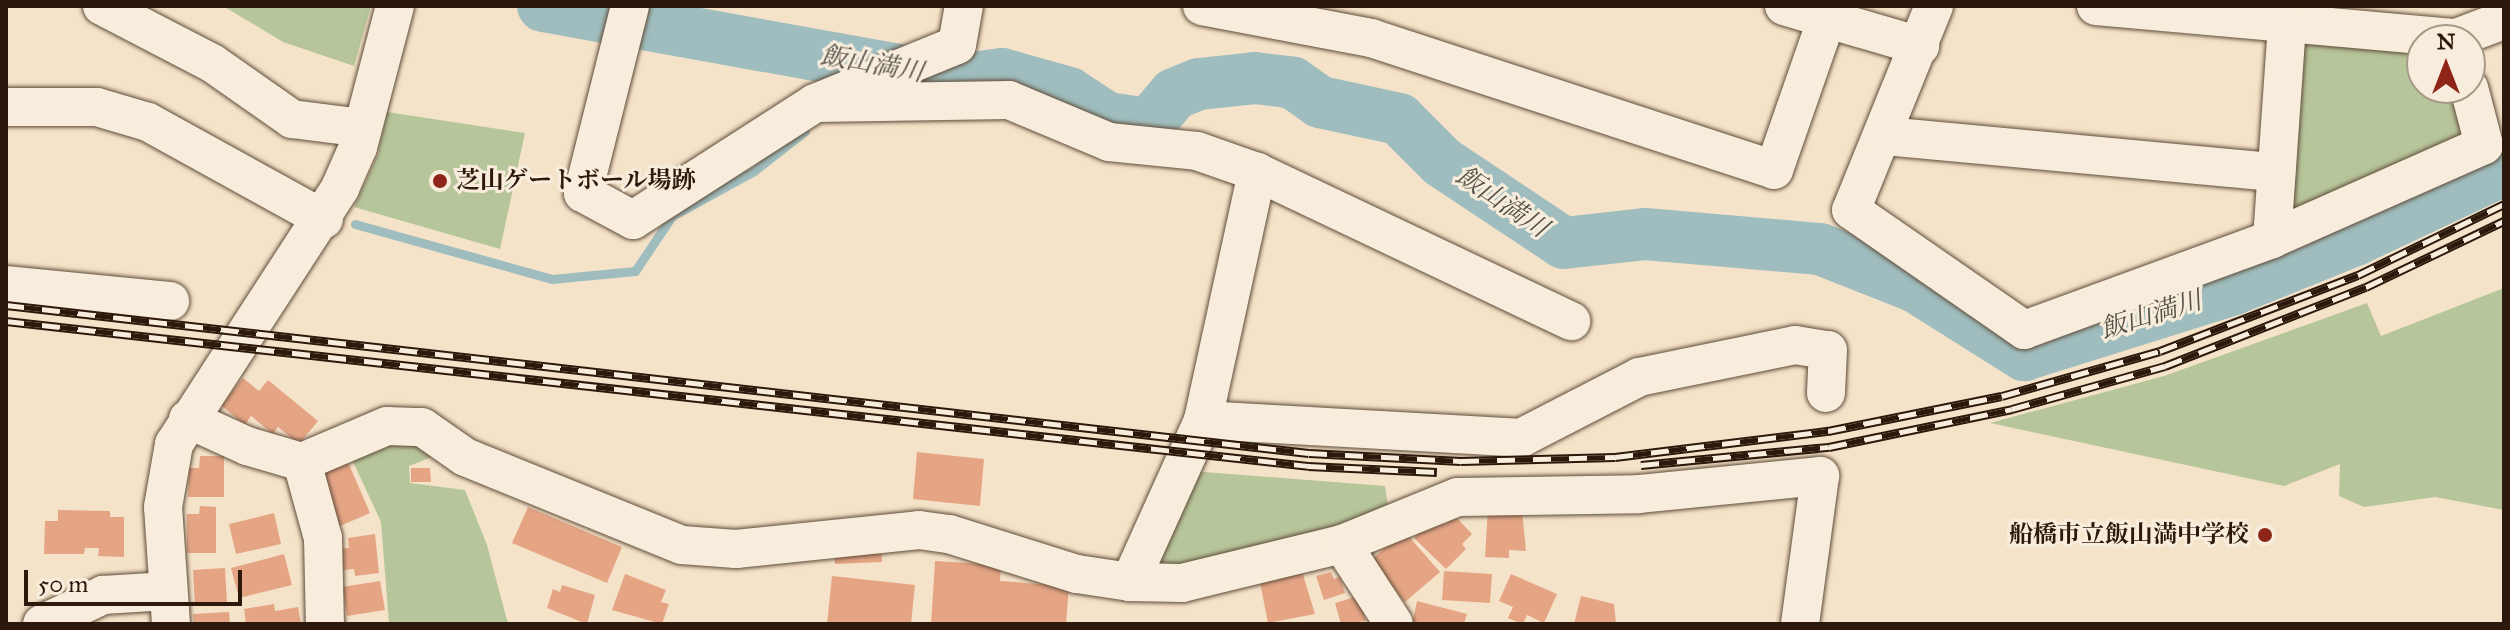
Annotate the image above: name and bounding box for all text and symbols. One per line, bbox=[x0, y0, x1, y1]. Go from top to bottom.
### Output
north arrow bbox=[2406, 24, 2486, 104]
text: N bbox=[2437, 28, 2455, 55]
water label: 飯山満川 bbox=[818, 40, 926, 88]
water label: 飯山満川 bbox=[1450, 160, 1554, 244]
place label: 芝山ゲートボール場跡 bbox=[456, 167, 696, 195]
marker: 芝山ゲートボール場跡 bbox=[431, 172, 449, 190]
water label: 飯山満川 bbox=[2097, 285, 2205, 345]
place label: 船橋市立飯山満中学校 bbox=[2009, 521, 2249, 549]
marker: 船橋市立飯山満中学校 bbox=[2256, 526, 2274, 544]
scale bar bbox=[28, 554, 246, 604]
text: 50 m bbox=[38, 569, 88, 599]

